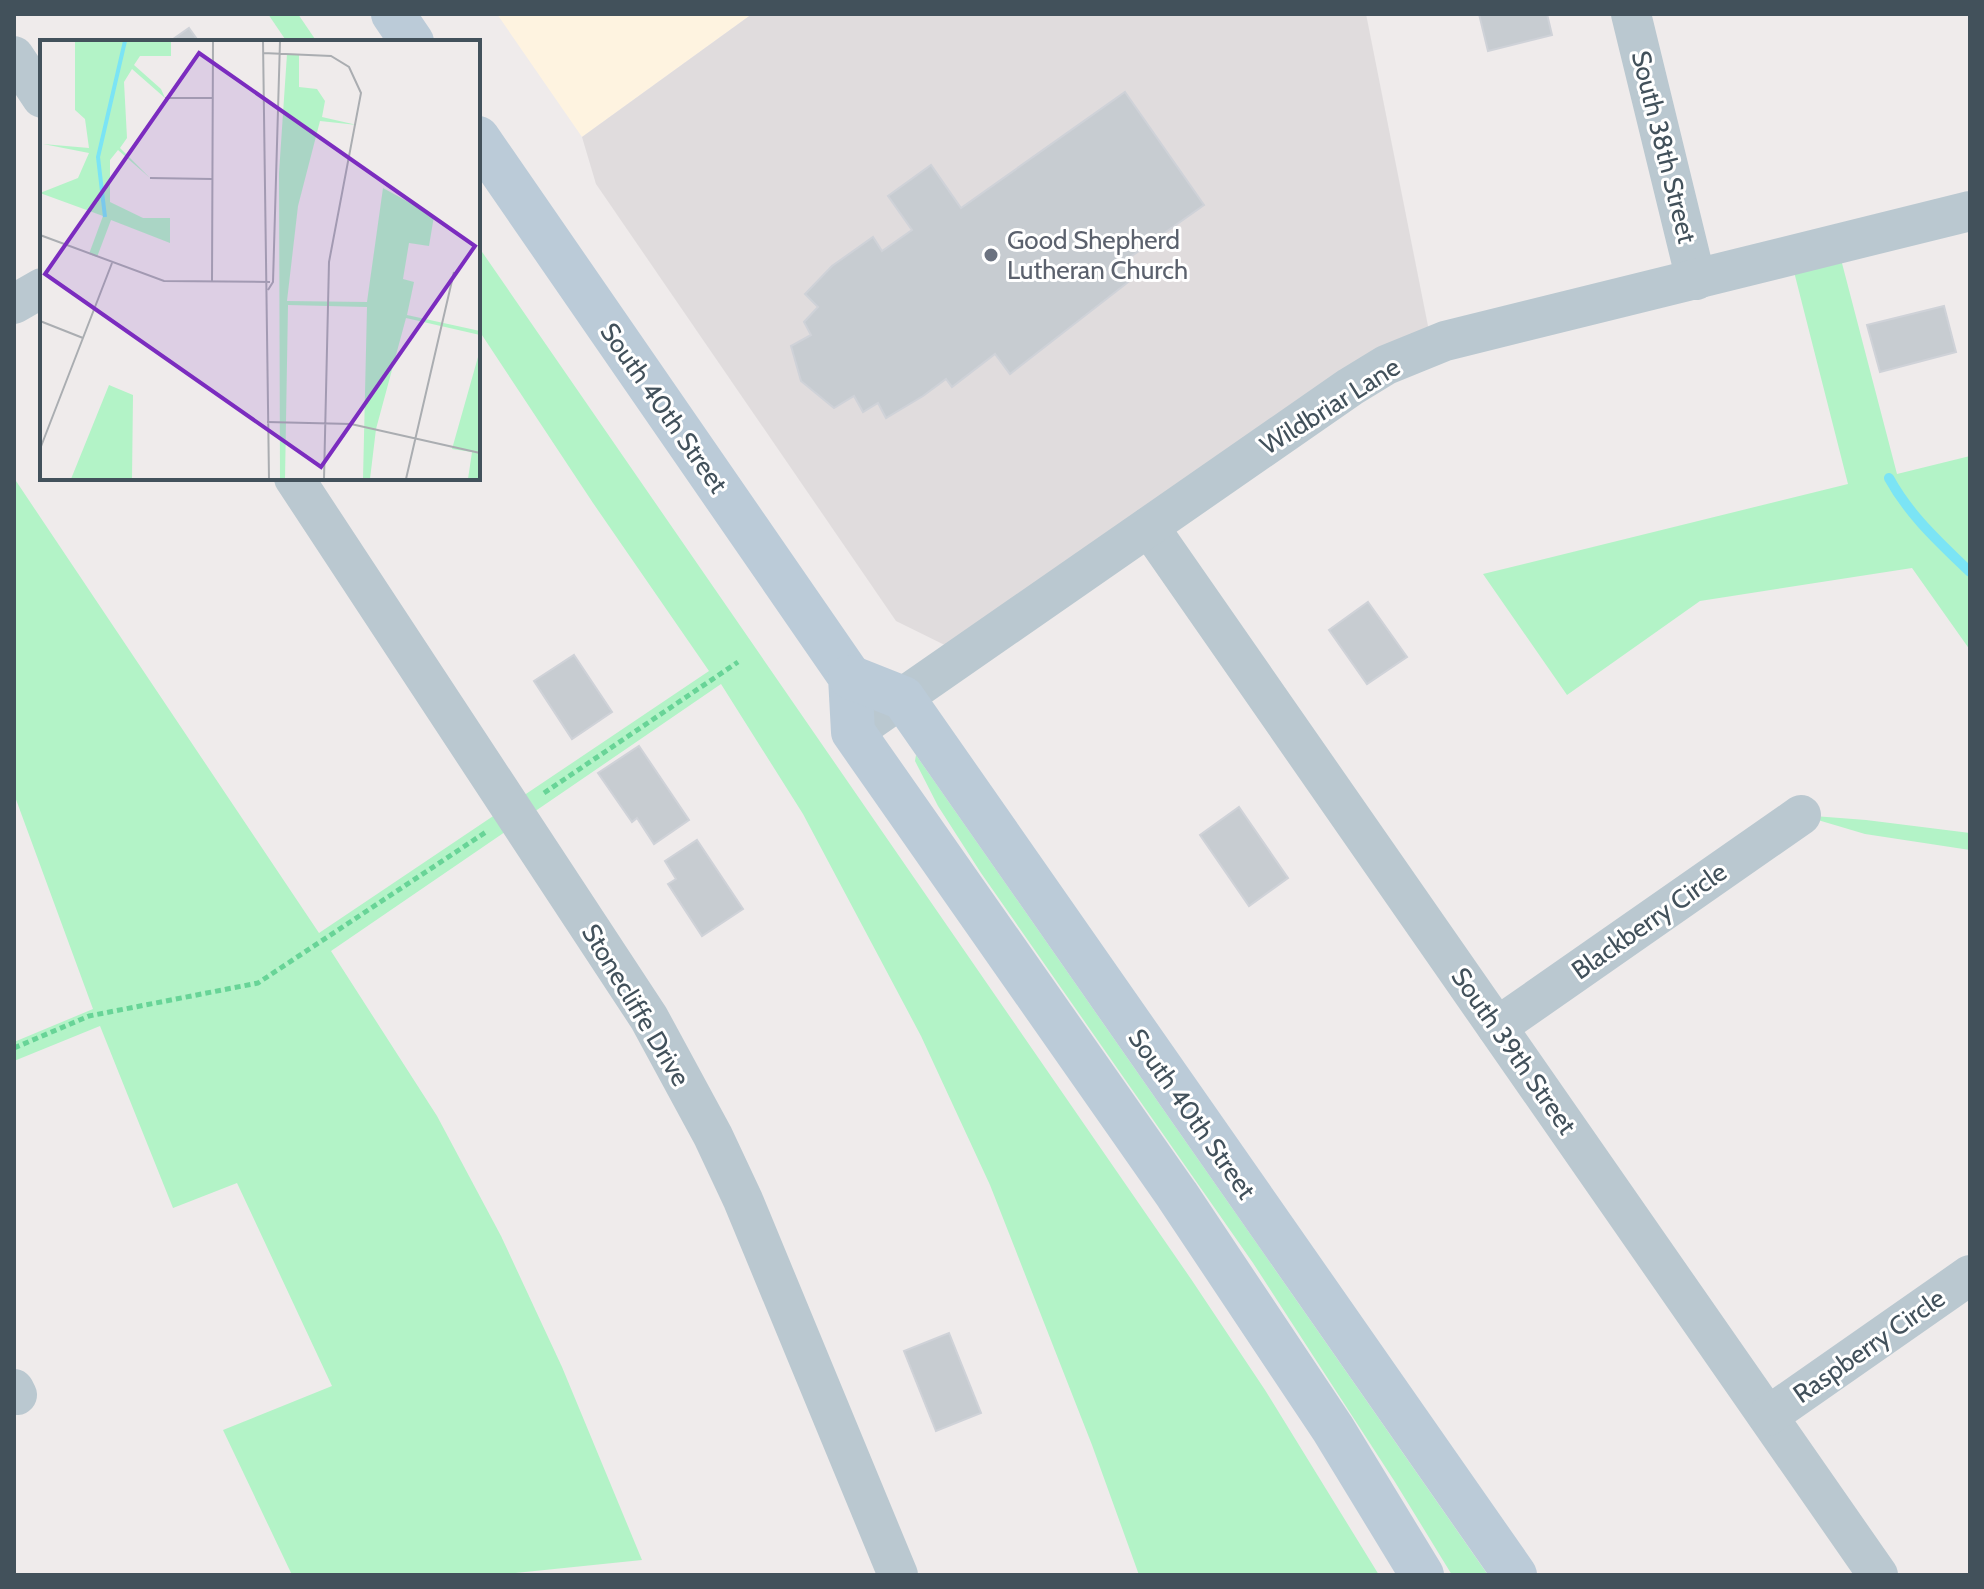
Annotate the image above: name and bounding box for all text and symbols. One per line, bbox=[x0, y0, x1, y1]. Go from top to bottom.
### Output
inset map bbox=[40, 40, 480, 480]
street label: South 38th Street bbox=[1625, 47, 1703, 247]
place label: Good Shepherd Lutheran Church bbox=[1007, 224, 1188, 286]
marker: Good Shepherd Lutheran Church bbox=[982, 246, 1000, 264]
street label: South 40th Street bbox=[593, 317, 735, 499]
street label: Wildbriar Lane bbox=[1254, 350, 1406, 462]
street label: Blackberry Circle bbox=[1565, 856, 1733, 986]
street label: Stonecliffe Drive bbox=[575, 918, 697, 1092]
street label: South 39th Street bbox=[1445, 961, 1584, 1141]
street label: South 40th Street bbox=[1121, 1023, 1263, 1205]
street label: Raspberry Circle bbox=[1787, 1282, 1951, 1410]

